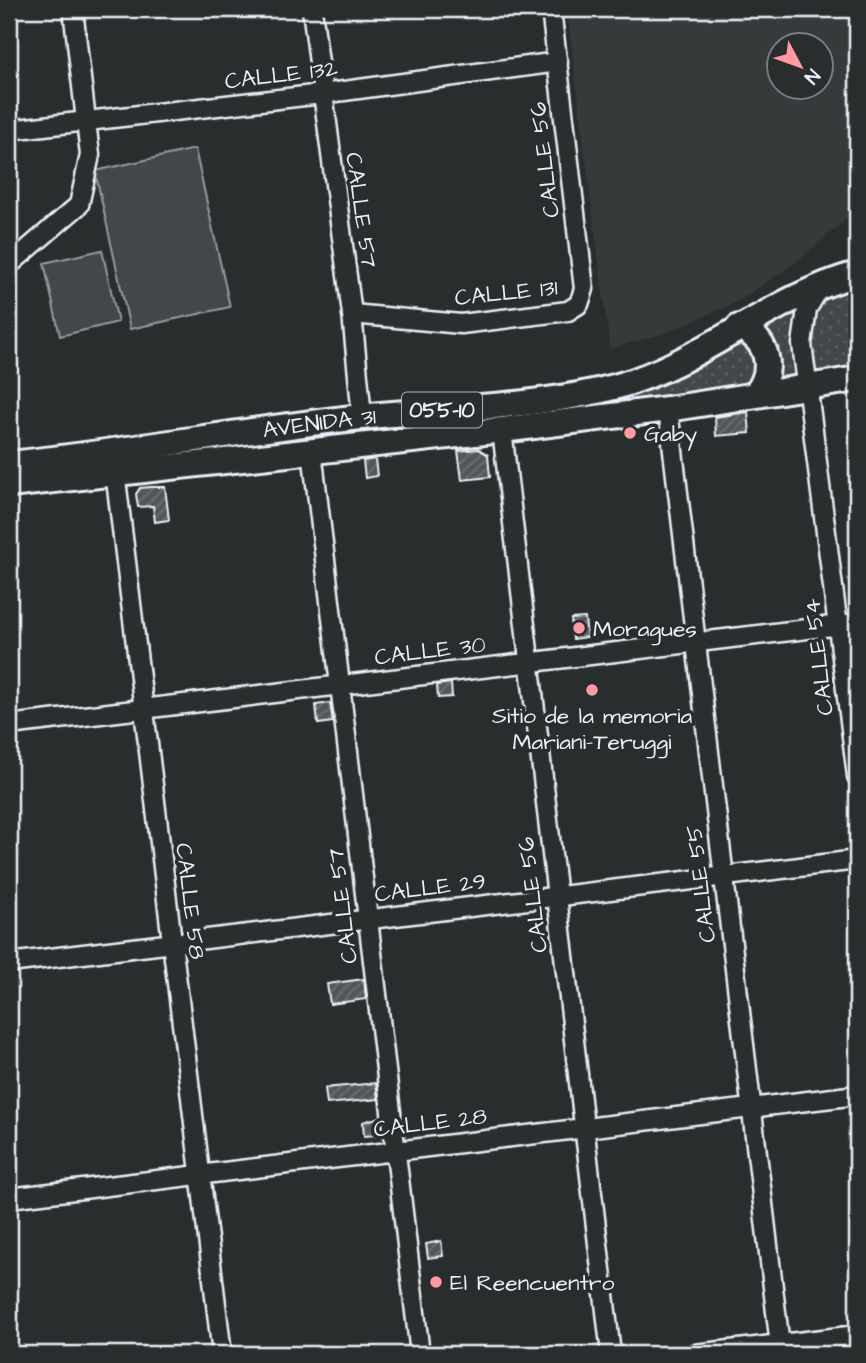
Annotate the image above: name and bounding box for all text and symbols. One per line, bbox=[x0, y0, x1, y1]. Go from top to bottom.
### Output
north arrow bbox=[764, 32, 834, 102]
street label: CALLE 132 bbox=[223, 52, 339, 98]
text: N bbox=[798, 63, 826, 90]
street label: CALLE 56 bbox=[522, 100, 568, 220]
street label: CALLE 57 bbox=[337, 150, 385, 270]
street label: CALLE 131 bbox=[453, 272, 559, 314]
road number: 055-10 bbox=[402, 392, 482, 428]
street label: AVENIDA 31 bbox=[260, 401, 377, 446]
place label: Gaby bbox=[644, 418, 698, 451]
marker: Gaby bbox=[622, 425, 638, 441]
street label: CALLE 54 bbox=[796, 596, 842, 717]
place label: Moragues bbox=[593, 613, 697, 646]
marker: Moragues bbox=[571, 620, 587, 636]
street label: CALLE 30 bbox=[373, 628, 488, 674]
marker: Sitio de la memoria Mariani-Teruggi bbox=[584, 682, 600, 698]
place label: Sitio de la memoria Mariani-Teruggi bbox=[492, 700, 692, 759]
street label: CALLE 55 bbox=[678, 823, 724, 945]
street label: CALLE 56 bbox=[510, 835, 556, 955]
street label: CALLE 58 bbox=[167, 841, 213, 961]
street label: CALLE 57 bbox=[320, 846, 366, 965]
street label: CALLE 29 bbox=[373, 865, 488, 911]
street label: CALLE 28 bbox=[372, 1100, 489, 1146]
place label: El Reencuentro bbox=[450, 1267, 614, 1299]
marker: El Reencuentro bbox=[428, 1274, 444, 1290]

